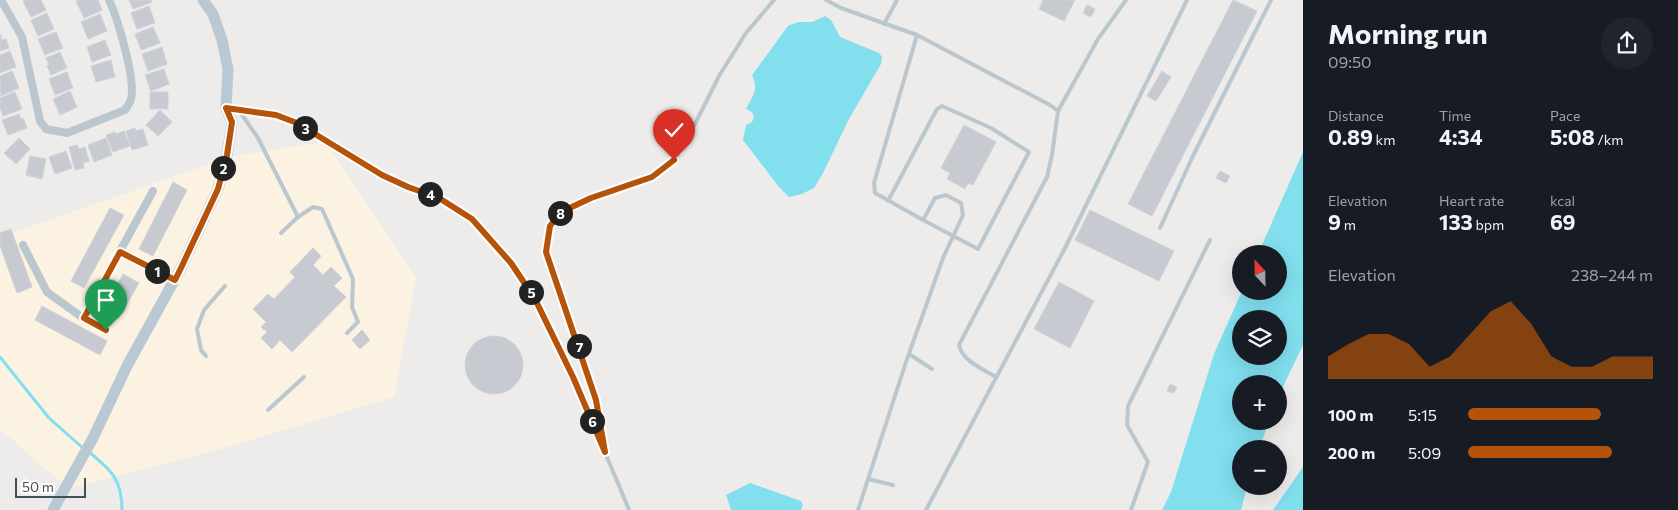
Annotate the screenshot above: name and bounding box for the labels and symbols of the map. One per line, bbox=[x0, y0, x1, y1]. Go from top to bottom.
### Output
pin bbox=[653, 109, 695, 160]
pin: 3 bbox=[292, 116, 318, 140]
pin: 2 bbox=[210, 156, 236, 180]
pin: 4 bbox=[418, 182, 442, 206]
pin: 8 bbox=[548, 200, 572, 226]
north arrow bbox=[1232, 245, 1288, 300]
pin: 1 bbox=[144, 258, 170, 284]
pin bbox=[85, 279, 127, 330]
pin: 5 bbox=[518, 280, 544, 304]
pin: 7 bbox=[566, 334, 592, 358]
pin: 6 bbox=[580, 408, 604, 434]
scale bar bbox=[15, 475, 86, 498]

